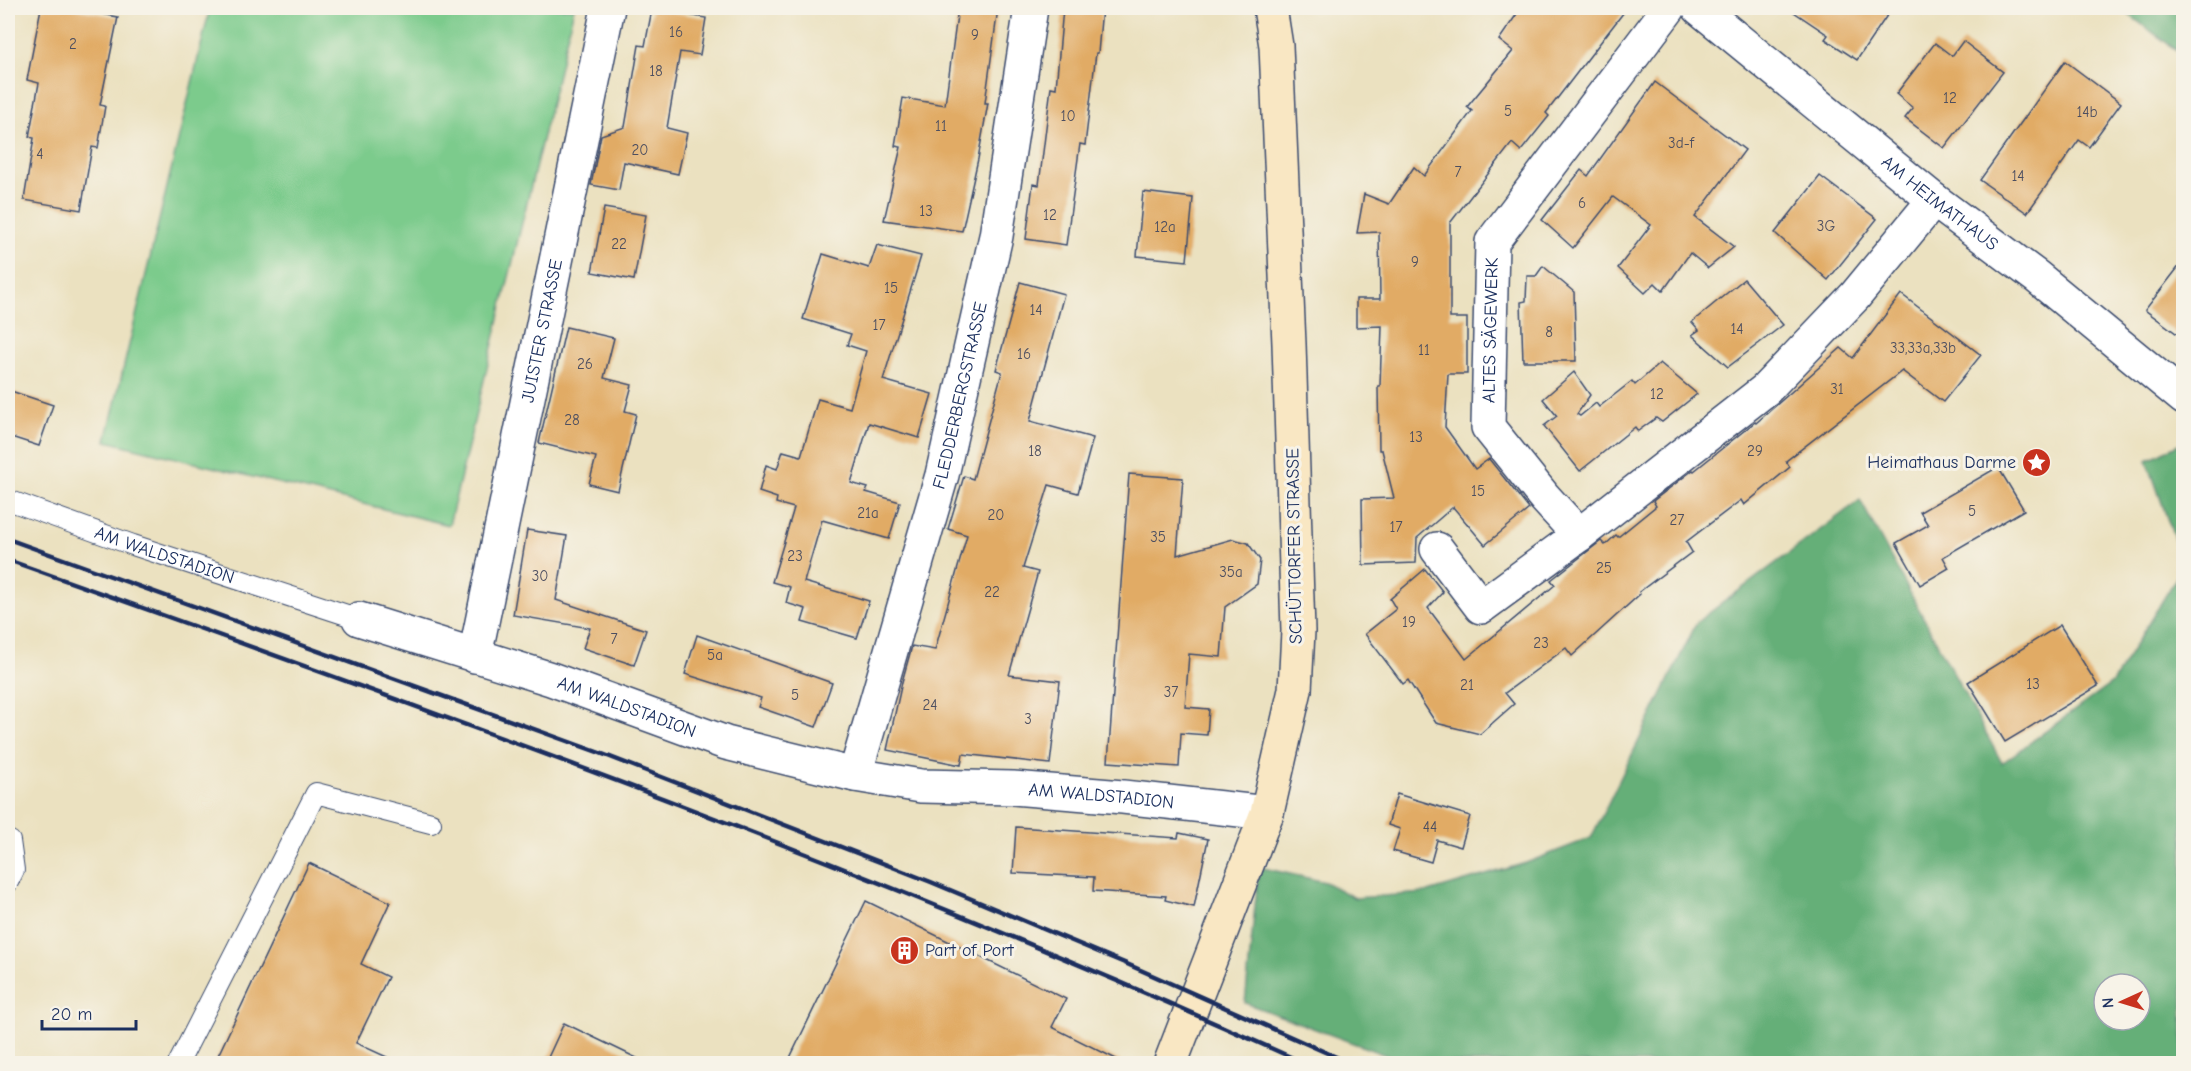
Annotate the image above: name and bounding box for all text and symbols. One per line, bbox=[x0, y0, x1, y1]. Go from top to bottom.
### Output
house number: 16 bbox=[669, 23, 683, 41]
house number: 9 bbox=[971, 26, 979, 44]
house number: 2 bbox=[69, 35, 77, 53]
house number: 18 bbox=[649, 62, 663, 80]
house number: 12 bbox=[1943, 89, 1957, 107]
house number: 5 bbox=[1504, 102, 1512, 120]
house number: 14b bbox=[2076, 103, 2098, 121]
house number: 10 bbox=[1060, 107, 1076, 125]
house number: 11 bbox=[935, 117, 947, 135]
house number: 3d-f bbox=[1668, 134, 1695, 152]
house number: 20 bbox=[632, 141, 648, 159]
house number: 4 bbox=[36, 145, 44, 163]
street label: AM HEIMATHAUS bbox=[1877, 151, 2002, 255]
house number: 7 bbox=[1454, 163, 1462, 181]
house number: 14 bbox=[2011, 167, 2025, 185]
house number: 6 bbox=[1578, 194, 1586, 212]
house number: 13 bbox=[919, 202, 933, 220]
house number: 12 bbox=[1043, 206, 1057, 224]
house number: 3G bbox=[1817, 217, 1835, 235]
house number: 12a bbox=[1154, 218, 1176, 236]
house number: 22 bbox=[611, 235, 627, 253]
house number: 9 bbox=[1411, 253, 1419, 271]
street label: JUISTER STRASSE bbox=[517, 257, 567, 404]
street label: ALTES SÄGEWERK bbox=[1479, 257, 1503, 403]
house number: 15 bbox=[884, 279, 898, 297]
street label: FLEDDERBERGSTRASSE bbox=[928, 300, 992, 492]
house number: 14 bbox=[1029, 301, 1043, 319]
house number: 17 bbox=[872, 316, 886, 334]
house number: 14 bbox=[1730, 320, 1744, 338]
house number: 8 bbox=[1545, 323, 1553, 341]
house number: 33,33a,33b bbox=[1890, 339, 1956, 357]
house number: 11 bbox=[1418, 341, 1430, 359]
house number: 16 bbox=[1017, 345, 1031, 363]
house number: 26 bbox=[577, 355, 593, 373]
house number: 31 bbox=[1830, 380, 1844, 398]
house number: 12 bbox=[1650, 385, 1664, 403]
house number: 28 bbox=[564, 411, 580, 429]
house number: 13 bbox=[1409, 428, 1423, 446]
house number: 18 bbox=[1028, 442, 1042, 460]
house number: 29 bbox=[1747, 442, 1763, 460]
place icon: Heimathaus Darme bbox=[2021, 446, 2053, 478]
street label: SCHÜTTORFER STRASSE bbox=[1282, 448, 1307, 644]
place label: Heimathaus Darme bbox=[1867, 452, 2016, 473]
house number: 15 bbox=[1471, 482, 1485, 500]
house number: 5 bbox=[1968, 502, 1976, 520]
house number: 21a bbox=[857, 504, 879, 522]
house number: 20 bbox=[988, 506, 1004, 524]
house number: 27 bbox=[1670, 511, 1684, 529]
house number: 17 bbox=[1389, 518, 1403, 536]
street label: AM WALDSTADION bbox=[92, 522, 237, 588]
house number: 35 bbox=[1150, 528, 1166, 546]
house number: 23 bbox=[787, 547, 803, 565]
house number: 25 bbox=[1596, 559, 1612, 577]
house number: 35a bbox=[1219, 563, 1243, 581]
house number: 30 bbox=[532, 567, 548, 585]
house number: 22 bbox=[984, 583, 1000, 601]
house number: 19 bbox=[1402, 613, 1416, 631]
house number: 7 bbox=[610, 630, 618, 648]
house number: 23 bbox=[1533, 634, 1549, 652]
house number: 5a bbox=[707, 646, 723, 664]
street label: AM WALDSTADION bbox=[555, 672, 699, 742]
house number: 13 bbox=[2026, 675, 2040, 693]
house number: 21 bbox=[1460, 676, 1474, 694]
house number: 37 bbox=[1164, 683, 1178, 701]
house number: 5 bbox=[791, 686, 799, 704]
house number: 24 bbox=[922, 696, 938, 714]
house number: 3 bbox=[1024, 710, 1032, 728]
street label: AM WALDSTADION bbox=[1028, 779, 1175, 814]
house number: 44 bbox=[1423, 818, 1437, 836]
building icon: Part of Port bbox=[888, 934, 920, 966]
place label: Part of Port bbox=[925, 940, 1014, 961]
north arrow bbox=[2092, 972, 2152, 1032]
scale bar bbox=[42, 993, 136, 1031]
text: N bbox=[2099, 997, 2117, 1009]
text: 20 m bbox=[51, 1004, 92, 1025]

